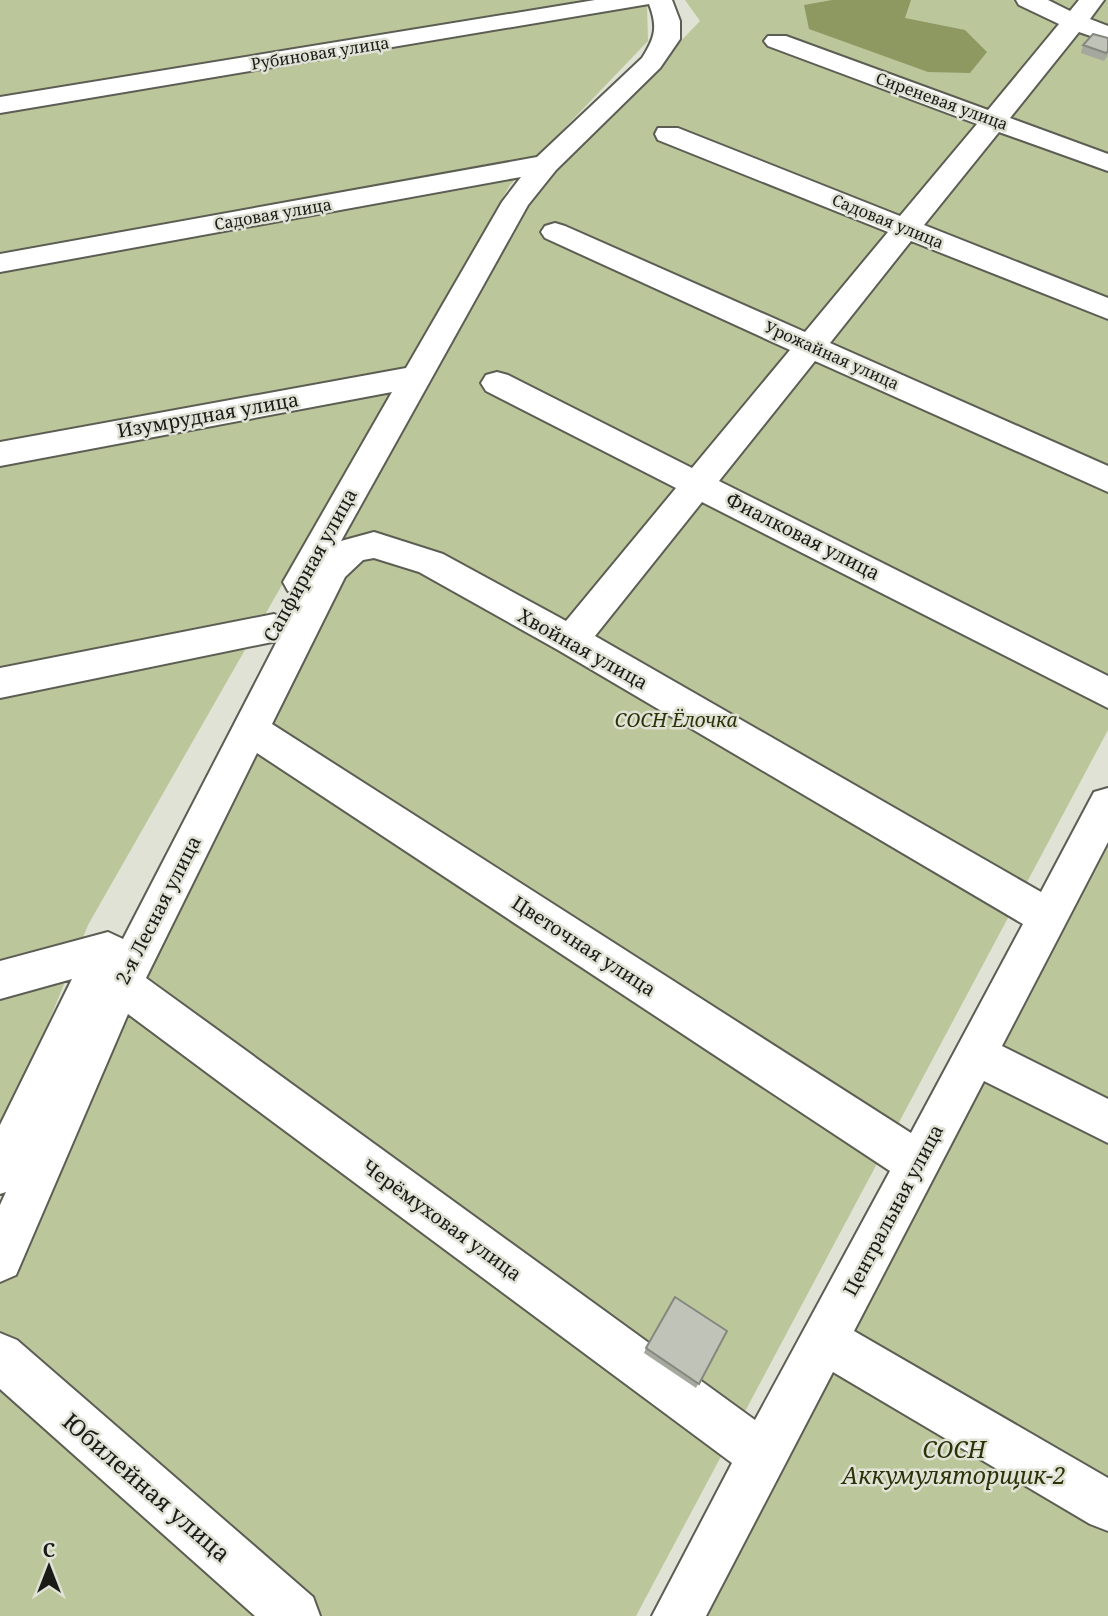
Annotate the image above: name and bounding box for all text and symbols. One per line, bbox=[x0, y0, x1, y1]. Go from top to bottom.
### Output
street label: Рубиновая улица bbox=[249, 31, 391, 75]
street label: Сиреневая улица bbox=[873, 67, 1011, 135]
street label: Садовая улица bbox=[829, 189, 947, 253]
street label: Садовая улица bbox=[213, 193, 333, 235]
street label: Урожайная улица bbox=[761, 315, 903, 395]
street label: Изумрудная улица bbox=[115, 386, 301, 444]
street label: Сапфирная улица bbox=[257, 484, 363, 646]
street label: Фиалковая улица bbox=[722, 486, 884, 586]
street label: Хвойная улица bbox=[513, 602, 653, 696]
park label: СОСН Ёлочка bbox=[615, 707, 738, 733]
street label: 2-я Лесная улица bbox=[109, 831, 207, 989]
street label: Цветочная улица bbox=[507, 890, 661, 1002]
street label: Центральная улица bbox=[837, 1120, 949, 1300]
street label: Черёмуховая улица bbox=[357, 1153, 527, 1287]
street label: Юбилейная улица bbox=[56, 1405, 238, 1569]
park label: СОСН Аккумуляторщик-2 bbox=[840, 1433, 1066, 1491]
north arrow bbox=[14, 1532, 84, 1602]
text: С bbox=[43, 1537, 55, 1563]

